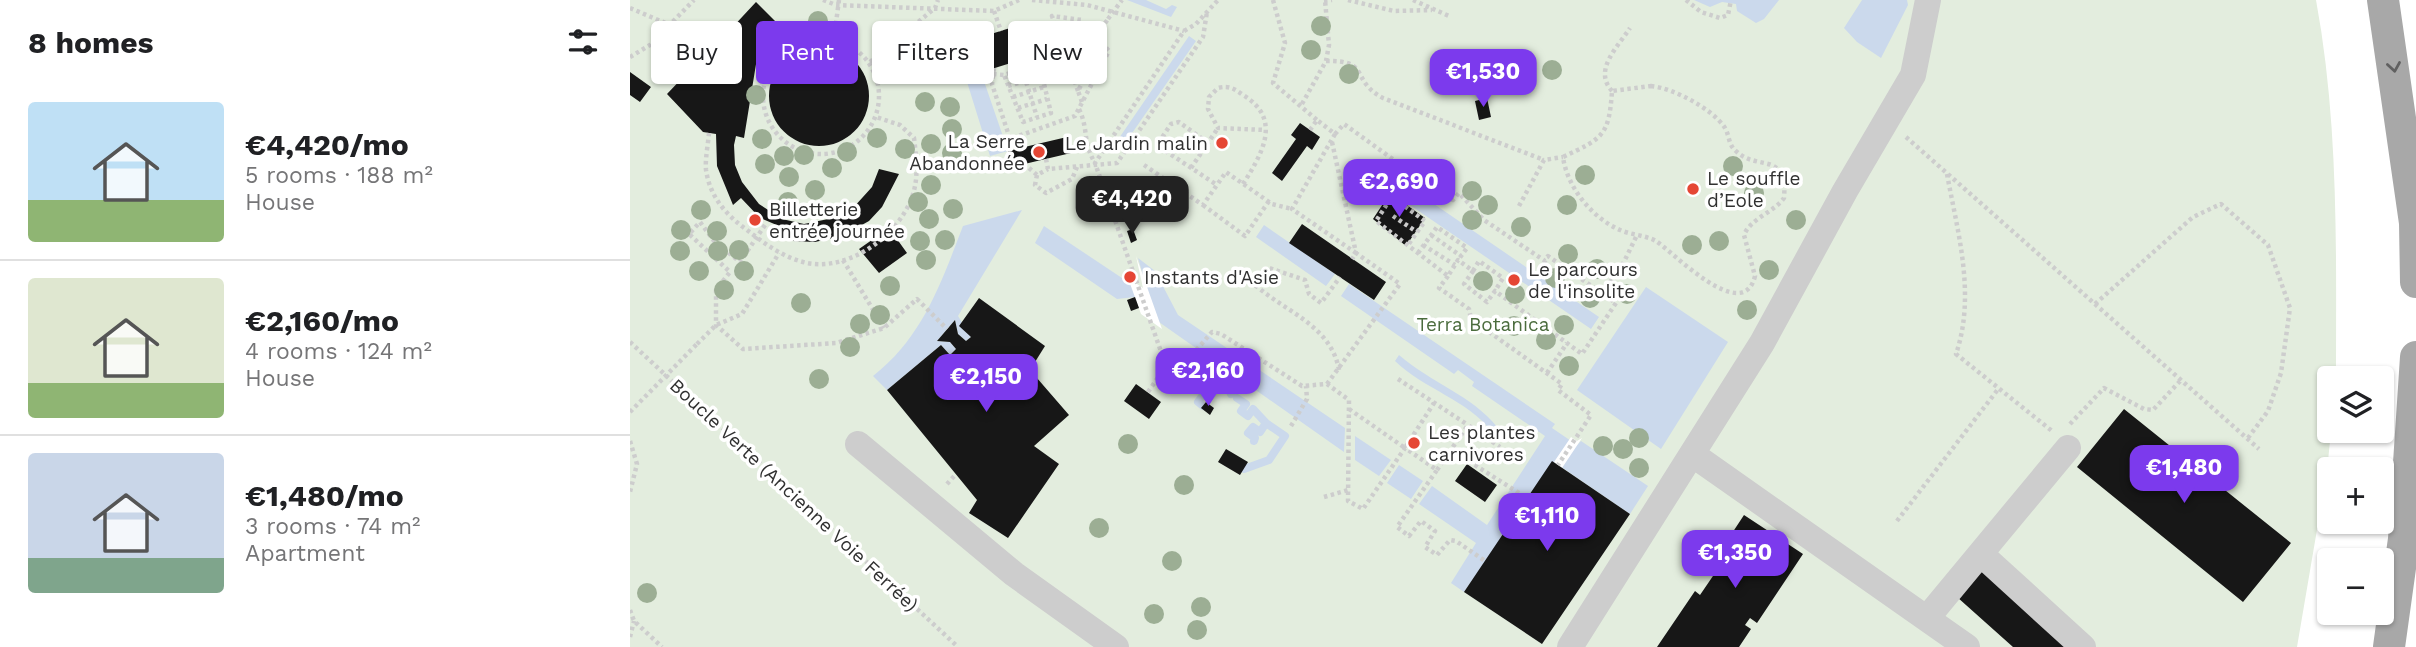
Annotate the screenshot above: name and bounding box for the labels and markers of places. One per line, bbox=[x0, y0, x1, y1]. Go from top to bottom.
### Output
pin: €1,530 bbox=[1426, 50, 1540, 109]
place label: La Serre Abandonnée bbox=[909, 130, 1025, 175]
place label: Le Jardin malin bbox=[1065, 132, 1208, 155]
marker: Le Jardin malin bbox=[1214, 135, 1230, 151]
marker: La Serre Abandonnée bbox=[1031, 144, 1047, 160]
pin: €2,690 bbox=[1342, 160, 1456, 219]
place label: Le souffle d’Eole bbox=[1707, 167, 1800, 212]
pin: €4,420 bbox=[1075, 176, 1189, 236]
marker: Le souffle d’Eole bbox=[1685, 181, 1701, 197]
place label: Billetterie entrée journée bbox=[769, 198, 905, 243]
marker: Billetterie entrée journée bbox=[747, 212, 763, 228]
place label: Le parcours de l'insolite bbox=[1528, 258, 1638, 303]
place label: Instants d'Asie bbox=[1144, 266, 1279, 289]
marker: Instants d'Asie bbox=[1122, 269, 1138, 285]
marker: Le parcours de l'insolite bbox=[1506, 272, 1522, 288]
pin: €2,160 bbox=[1151, 348, 1265, 408]
pin: €2,150 bbox=[929, 354, 1043, 414]
place label: Les plantes carnivores bbox=[1428, 421, 1536, 466]
marker: Les plantes carnivores bbox=[1406, 435, 1422, 451]
pin: €1,480 bbox=[2127, 446, 2241, 505]
pin: €1,110 bbox=[1490, 494, 1604, 553]
pin: €1,350 bbox=[1678, 530, 1792, 590]

